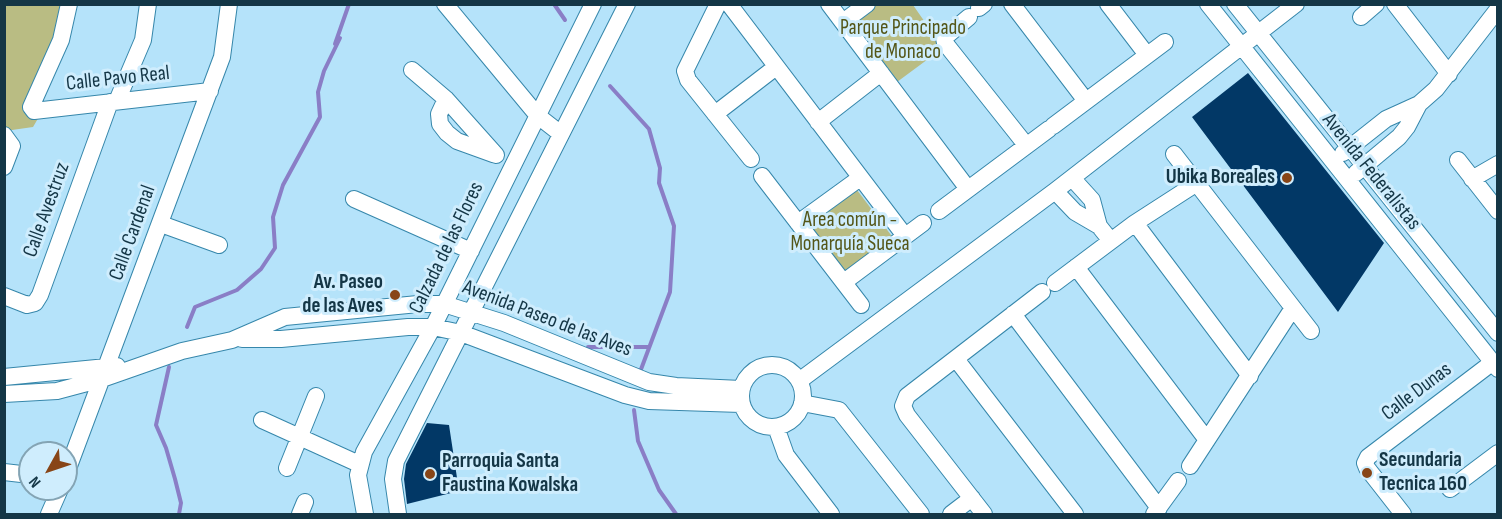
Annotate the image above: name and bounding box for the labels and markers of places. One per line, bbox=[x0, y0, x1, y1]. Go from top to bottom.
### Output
place label: Ubika Boreales bbox=[1166, 165, 1275, 191]
marker: Ubika Boreales bbox=[1280, 171, 1294, 185]
place label: Av. Paseo de las Aves bbox=[302, 270, 383, 320]
marker: Av. Paseo de las Aves bbox=[388, 288, 402, 302]
place label: Secundaria Tecnica 160 bbox=[1379, 448, 1467, 498]
place label: Parroquia Santa Faustina Kowalska bbox=[442, 449, 578, 499]
marker: Secundaria Tecnica 160 bbox=[1360, 466, 1374, 480]
marker: Parroquia Santa Faustina Kowalska bbox=[423, 467, 437, 481]

